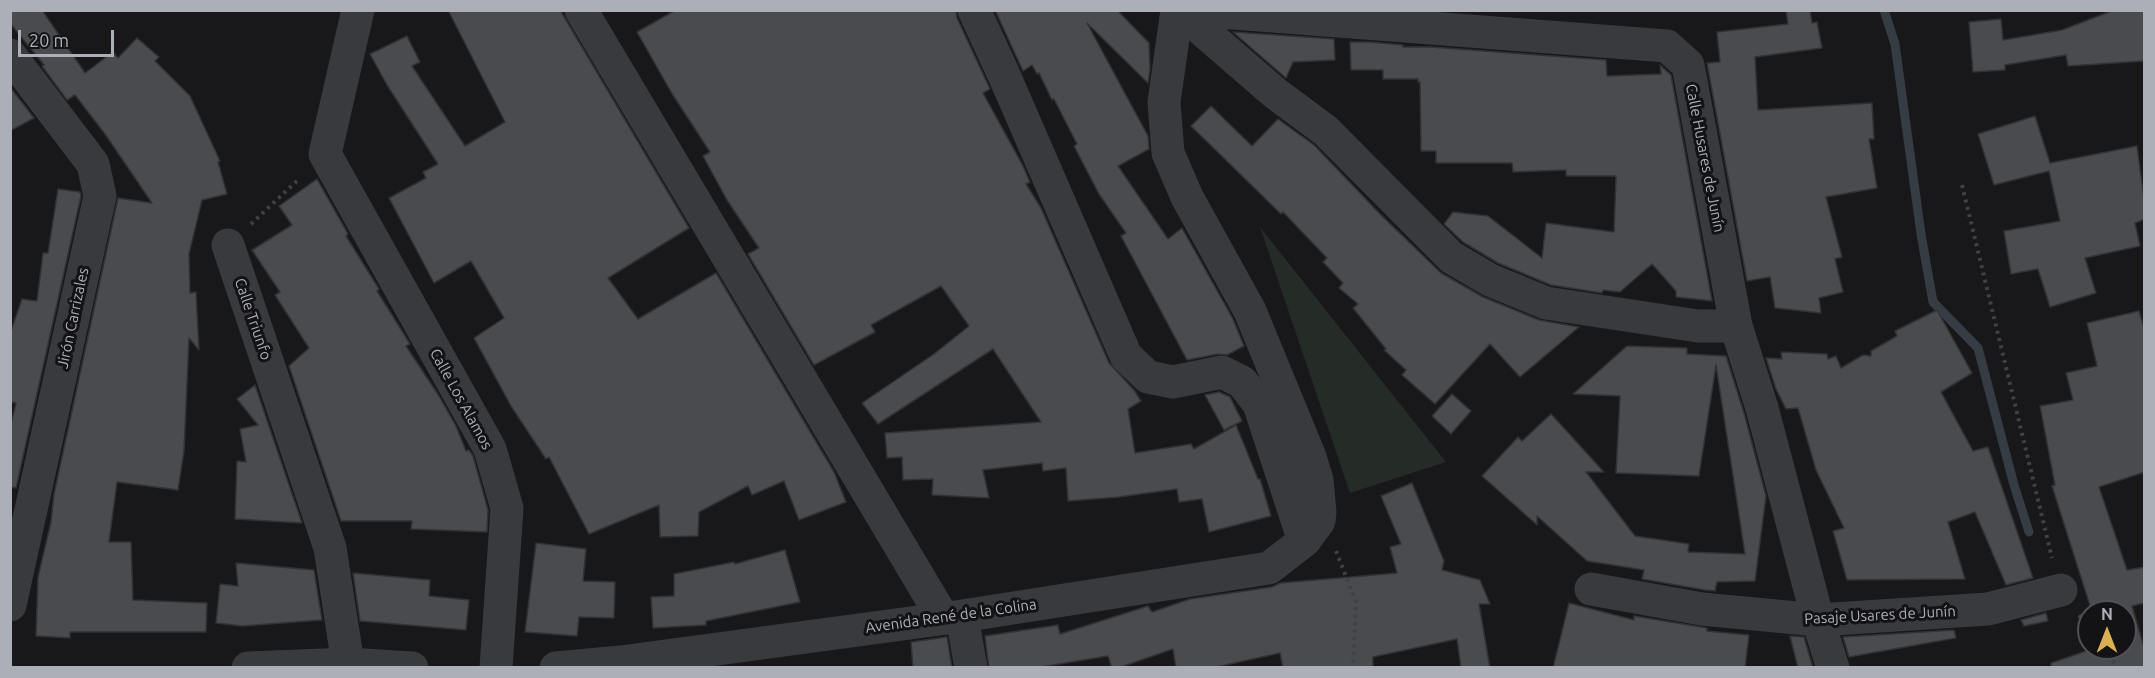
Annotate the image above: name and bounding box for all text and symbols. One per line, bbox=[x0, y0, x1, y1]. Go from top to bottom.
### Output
scale bar bbox=[21, 18, 117, 56]
text: 20 m bbox=[29, 30, 69, 50]
street label: Calle Husares de Junín bbox=[1682, 82, 1728, 234]
street label: Jirón Carrizales bbox=[54, 266, 92, 370]
street label: Calle Triunfo bbox=[231, 276, 275, 362]
street label: Calle Los Alamos bbox=[426, 345, 496, 453]
street label: Avenida René de la Colina bbox=[864, 595, 1038, 637]
north arrow bbox=[2077, 600, 2137, 660]
street label: Pasaje Usares de Junín bbox=[1804, 602, 1956, 628]
text: N bbox=[2101, 605, 2113, 623]

